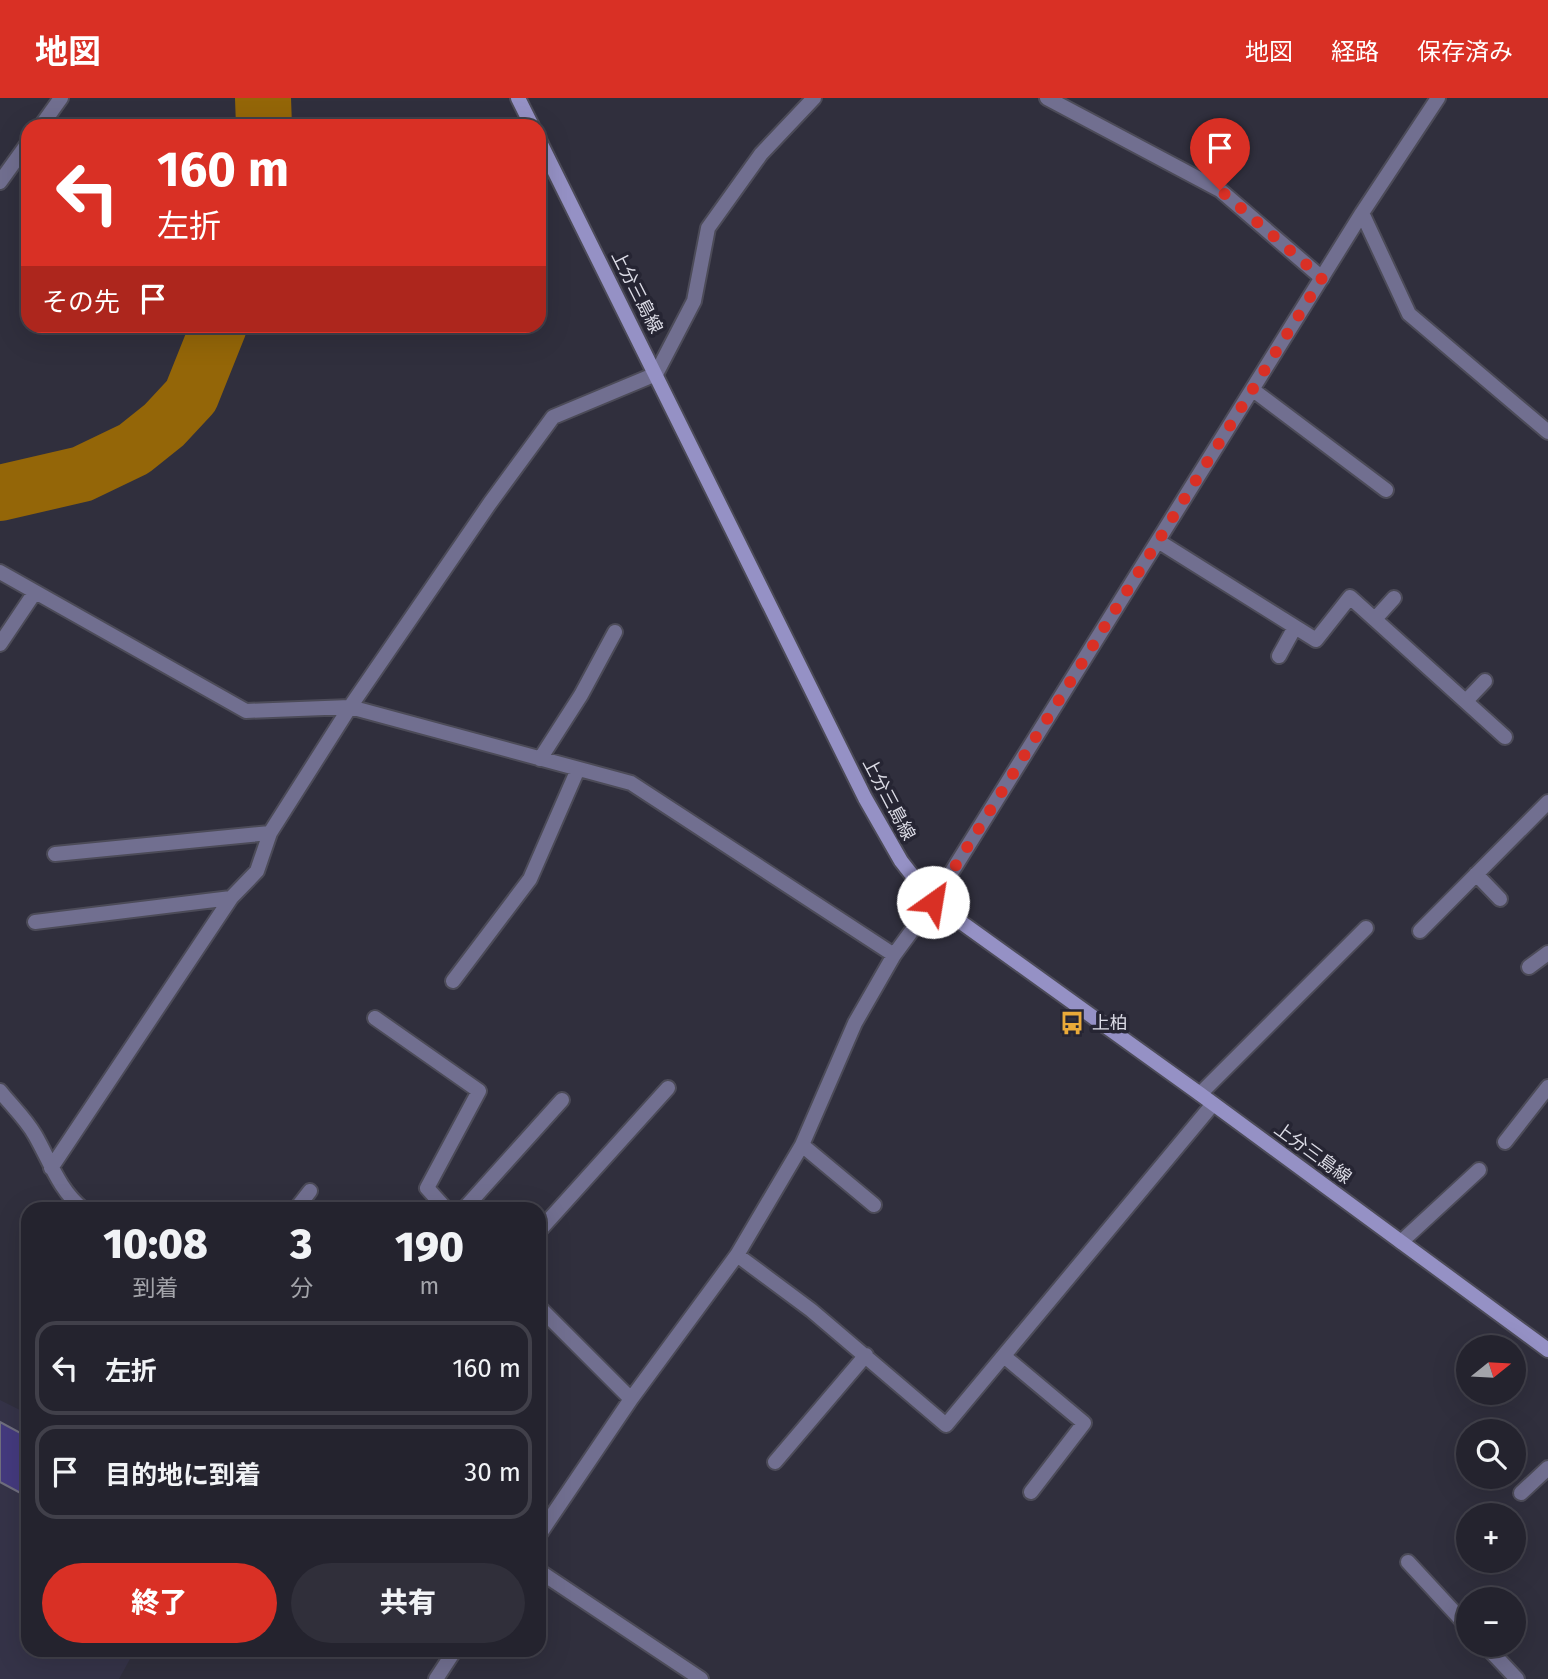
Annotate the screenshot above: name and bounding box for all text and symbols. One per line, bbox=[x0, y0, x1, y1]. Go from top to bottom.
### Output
text: 地図 bbox=[35, 32, 101, 72]
text: 地図 bbox=[1245, 38, 1293, 66]
text: 経路 bbox=[1331, 38, 1379, 66]
text: 保存済み bbox=[1417, 38, 1513, 66]
pin bbox=[1190, 118, 1250, 190]
icon: arrive bbox=[1201, 129, 1239, 167]
text: 160 m bbox=[157, 140, 289, 199]
icon: left bbox=[42, 147, 133, 238]
text: 左折 bbox=[157, 207, 221, 245]
street label: 上分三島線 bbox=[607, 247, 667, 337]
icon: arrive bbox=[134, 280, 172, 318]
text: その先 bbox=[42, 287, 120, 318]
street label: 上分三島線 bbox=[858, 754, 920, 844]
position arrow bbox=[896, 865, 970, 939]
bus stop icon: 上柏 bbox=[1058, 1009, 1086, 1037]
place label: 上柏 bbox=[1092, 1012, 1128, 1034]
street label: 上分三島線 bbox=[1270, 1118, 1356, 1188]
text: 10:08 bbox=[103, 1219, 208, 1269]
text: 3 bbox=[290, 1219, 312, 1269]
text: 190 bbox=[395, 1222, 464, 1272]
text: m bbox=[420, 1272, 439, 1300]
text: 到着 bbox=[132, 1274, 178, 1302]
text: 分 bbox=[290, 1274, 313, 1302]
north arrow bbox=[1456, 1335, 1526, 1405]
map controls bbox=[1456, 1335, 1526, 1657]
icon: left bbox=[46, 1349, 84, 1387]
text: 160 m bbox=[452, 1353, 521, 1384]
text: 左折 bbox=[105, 1356, 157, 1387]
button: search bbox=[1456, 1419, 1526, 1489]
icon: arrive bbox=[46, 1453, 84, 1491]
text: 30 m bbox=[464, 1457, 521, 1488]
text: 目的地に到着 bbox=[105, 1460, 261, 1491]
button: + bbox=[1456, 1503, 1526, 1573]
button: 終了 bbox=[42, 1563, 277, 1643]
button: 共有 bbox=[291, 1563, 525, 1643]
button: − bbox=[1456, 1587, 1526, 1657]

